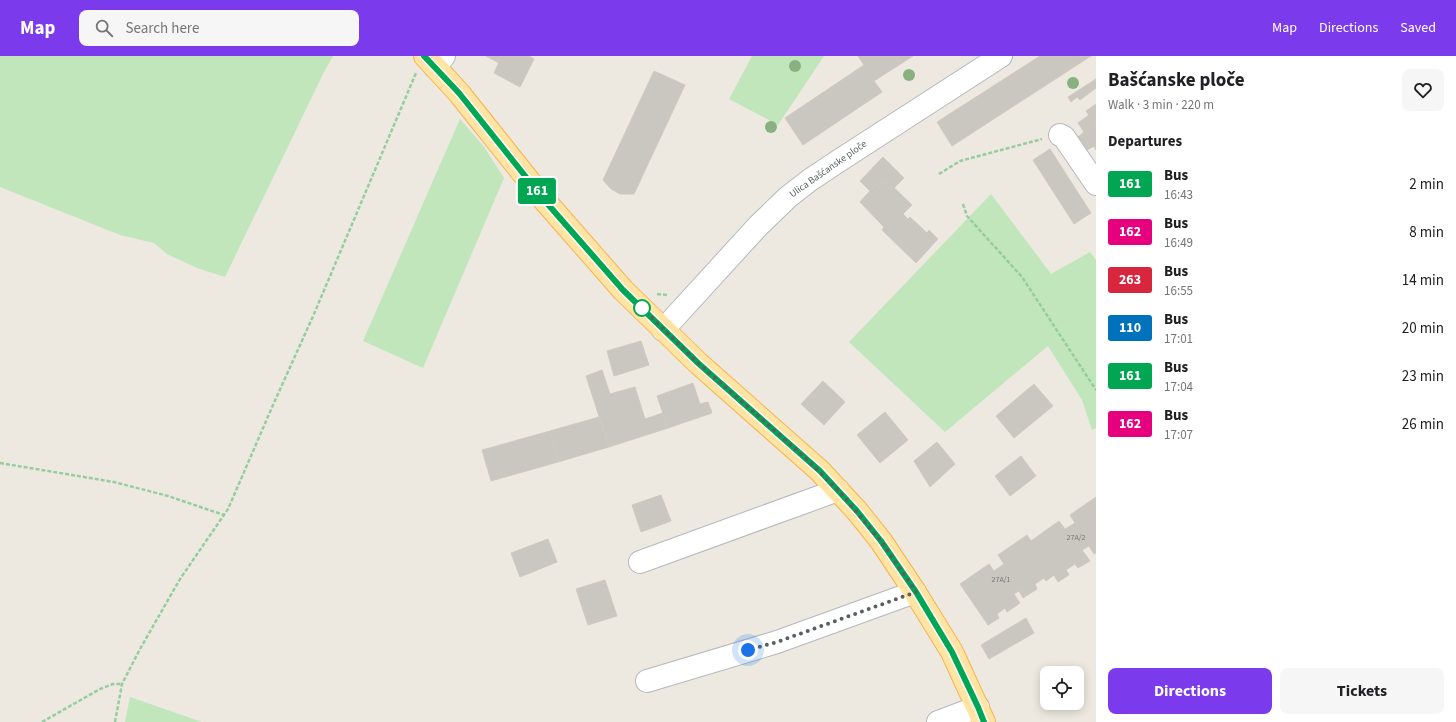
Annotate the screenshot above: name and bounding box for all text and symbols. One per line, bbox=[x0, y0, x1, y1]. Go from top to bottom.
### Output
search box bbox=[79, 10, 359, 46]
text: Map bbox=[20, 15, 55, 42]
icon: search bbox=[93, 17, 115, 39]
text: Search here bbox=[125, 18, 199, 39]
text: Map bbox=[1272, 18, 1297, 38]
text: Directions bbox=[1319, 18, 1378, 38]
text: Saved bbox=[1400, 18, 1436, 38]
text: Bašćanske ploče bbox=[1108, 67, 1244, 94]
button: heart bbox=[1402, 69, 1444, 111]
text: Walk · 3 min · 220 m bbox=[1108, 96, 1214, 114]
text: Departures bbox=[1108, 131, 1182, 152]
street label: Ulica Bašćanske ploče bbox=[786, 137, 870, 201]
text: Bus bbox=[1164, 165, 1188, 186]
text: 161 bbox=[1119, 174, 1141, 194]
text: 2 min bbox=[1409, 174, 1444, 195]
line badge: 161 bbox=[514, 178, 560, 204]
text: 161 bbox=[526, 181, 548, 201]
text: 16:43 bbox=[1164, 186, 1193, 204]
text: Bus bbox=[1164, 213, 1188, 234]
text: 162 bbox=[1119, 222, 1141, 242]
text: 8 min bbox=[1409, 222, 1444, 243]
text: 16:49 bbox=[1164, 234, 1193, 252]
text: Bus bbox=[1164, 261, 1188, 282]
text: 263 bbox=[1119, 270, 1141, 290]
text: 14 min bbox=[1402, 270, 1444, 291]
text: 16:55 bbox=[1164, 282, 1193, 300]
unlabelled marker bbox=[633, 299, 651, 317]
text: Bus bbox=[1164, 309, 1188, 330]
text: 110 bbox=[1119, 318, 1141, 338]
text: 20 min bbox=[1402, 318, 1444, 339]
text: 17:01 bbox=[1164, 330, 1193, 348]
text: Bus bbox=[1164, 357, 1188, 378]
text: 161 bbox=[1119, 366, 1141, 386]
text: 23 min bbox=[1402, 366, 1444, 387]
text: 17:04 bbox=[1164, 378, 1193, 396]
text: Bus bbox=[1164, 405, 1188, 426]
text: 162 bbox=[1119, 414, 1141, 434]
text: 26 min bbox=[1402, 414, 1444, 435]
text: 17:07 bbox=[1164, 426, 1193, 444]
house number: 27A/2 bbox=[1066, 532, 1086, 543]
house number: 27A/1 bbox=[991, 574, 1011, 585]
your location bbox=[738, 640, 758, 660]
map controls bbox=[1040, 666, 1084, 710]
button: locate bbox=[1040, 666, 1084, 710]
button: Directions bbox=[1108, 668, 1272, 714]
button: Tickets bbox=[1280, 668, 1444, 714]

